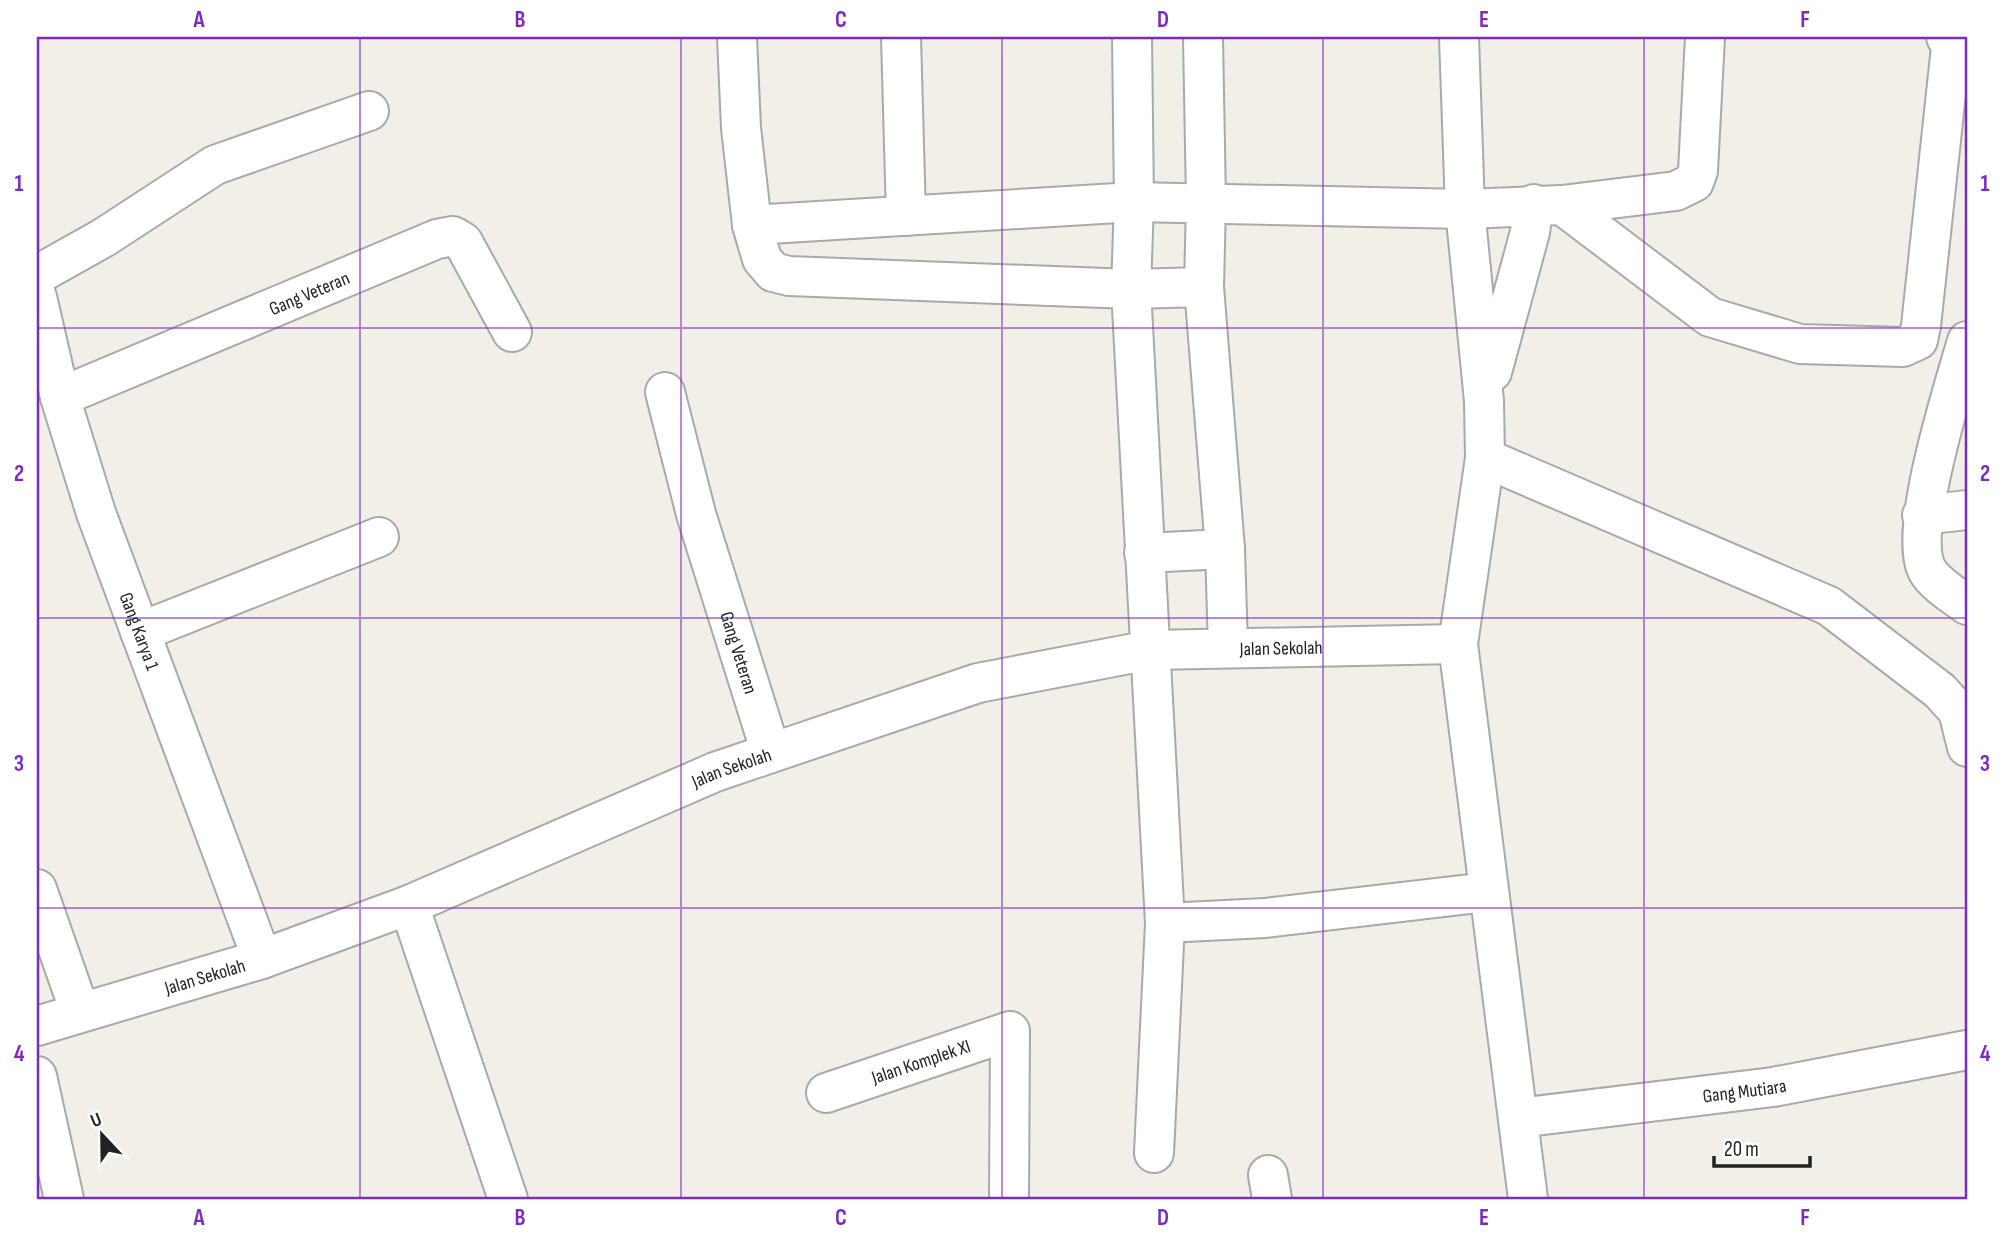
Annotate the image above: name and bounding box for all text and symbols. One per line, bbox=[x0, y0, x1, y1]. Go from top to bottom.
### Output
text: A bbox=[193, 6, 206, 34]
text: B bbox=[515, 6, 526, 34]
text: C bbox=[835, 6, 847, 34]
text: D bbox=[1157, 6, 1169, 34]
text: E bbox=[1479, 6, 1489, 34]
text: F bbox=[1800, 6, 1810, 34]
text: 1 bbox=[14, 170, 24, 198]
text: 1 bbox=[1980, 170, 1990, 198]
street label: Gang Veteran bbox=[266, 267, 353, 321]
text: 2 bbox=[14, 460, 24, 488]
text: 2 bbox=[1980, 460, 1990, 488]
street label: Gang Karya 1 bbox=[114, 590, 164, 674]
street label: Gang Veteran bbox=[714, 609, 762, 697]
street label: Jalan Sekolah bbox=[1239, 637, 1323, 661]
street label: Jalan Sekolah bbox=[688, 744, 775, 794]
text: 3 bbox=[14, 750, 24, 778]
text: 3 bbox=[1980, 750, 1990, 778]
street label: Jalan Sekolah bbox=[161, 955, 248, 1001]
street label: Jalan Komplek XI bbox=[868, 1035, 974, 1090]
text: 4 bbox=[14, 1040, 25, 1068]
text: 4 bbox=[1980, 1040, 1991, 1068]
street label: Gang Mutiara bbox=[1701, 1075, 1788, 1108]
north arrow bbox=[66, 1100, 136, 1170]
text: U bbox=[87, 1108, 105, 1133]
scale bar bbox=[1714, 1124, 1810, 1168]
text: 20 m bbox=[1724, 1137, 1759, 1162]
text: A bbox=[193, 1204, 206, 1232]
text: B bbox=[515, 1204, 526, 1232]
text: C bbox=[835, 1204, 847, 1232]
text: D bbox=[1157, 1204, 1169, 1232]
text: E bbox=[1479, 1204, 1489, 1232]
text: F bbox=[1800, 1204, 1810, 1232]

